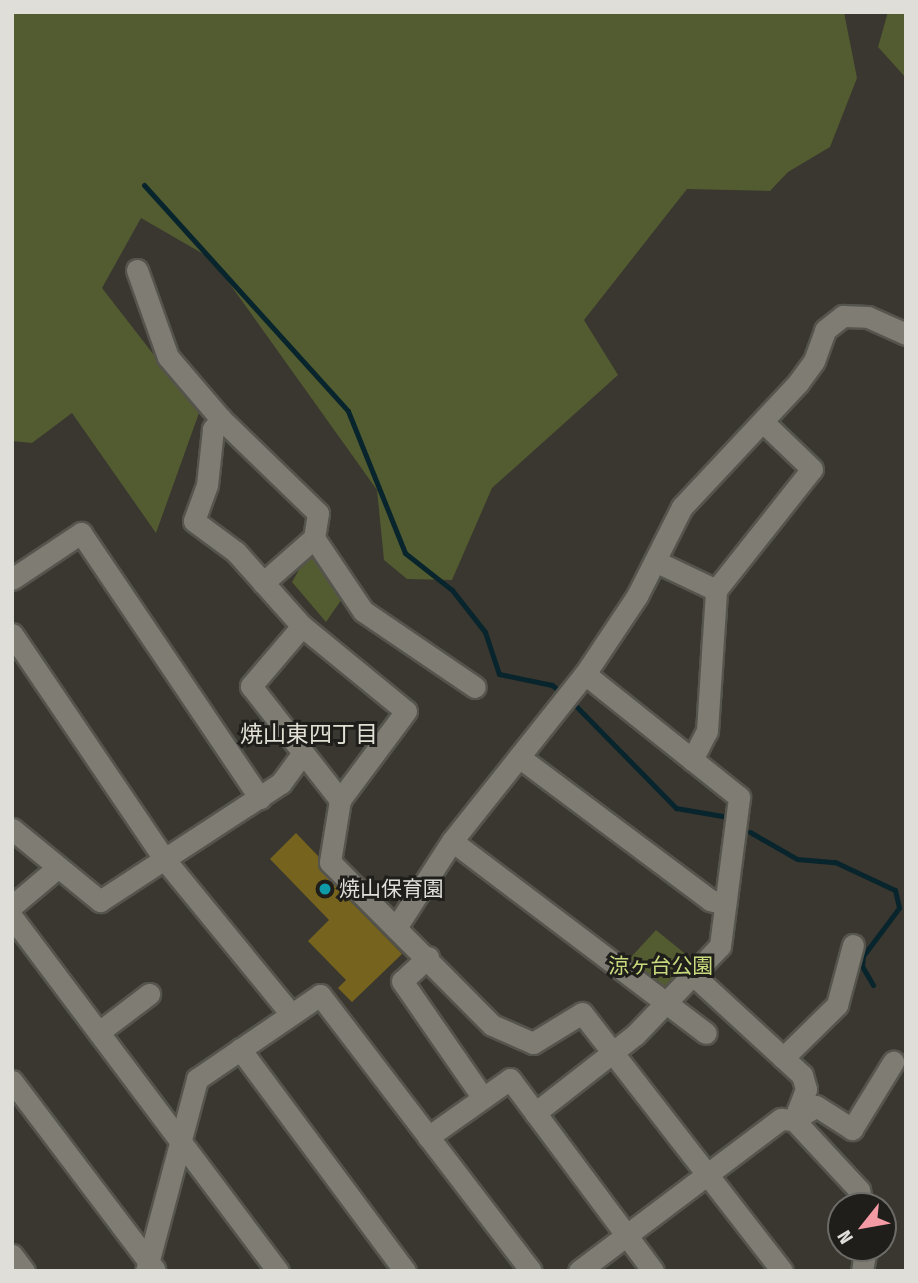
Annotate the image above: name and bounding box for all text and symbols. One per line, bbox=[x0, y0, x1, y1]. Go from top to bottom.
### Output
district label: 焼山東四丁目 bbox=[240, 720, 378, 748]
place label: 焼山保育園 bbox=[339, 876, 444, 902]
marker: 焼山保育園 bbox=[317, 881, 333, 897]
park label: 涼ヶ台公園 bbox=[609, 953, 713, 979]
north arrow bbox=[827, 1192, 897, 1262]
text: N bbox=[832, 1226, 858, 1248]

